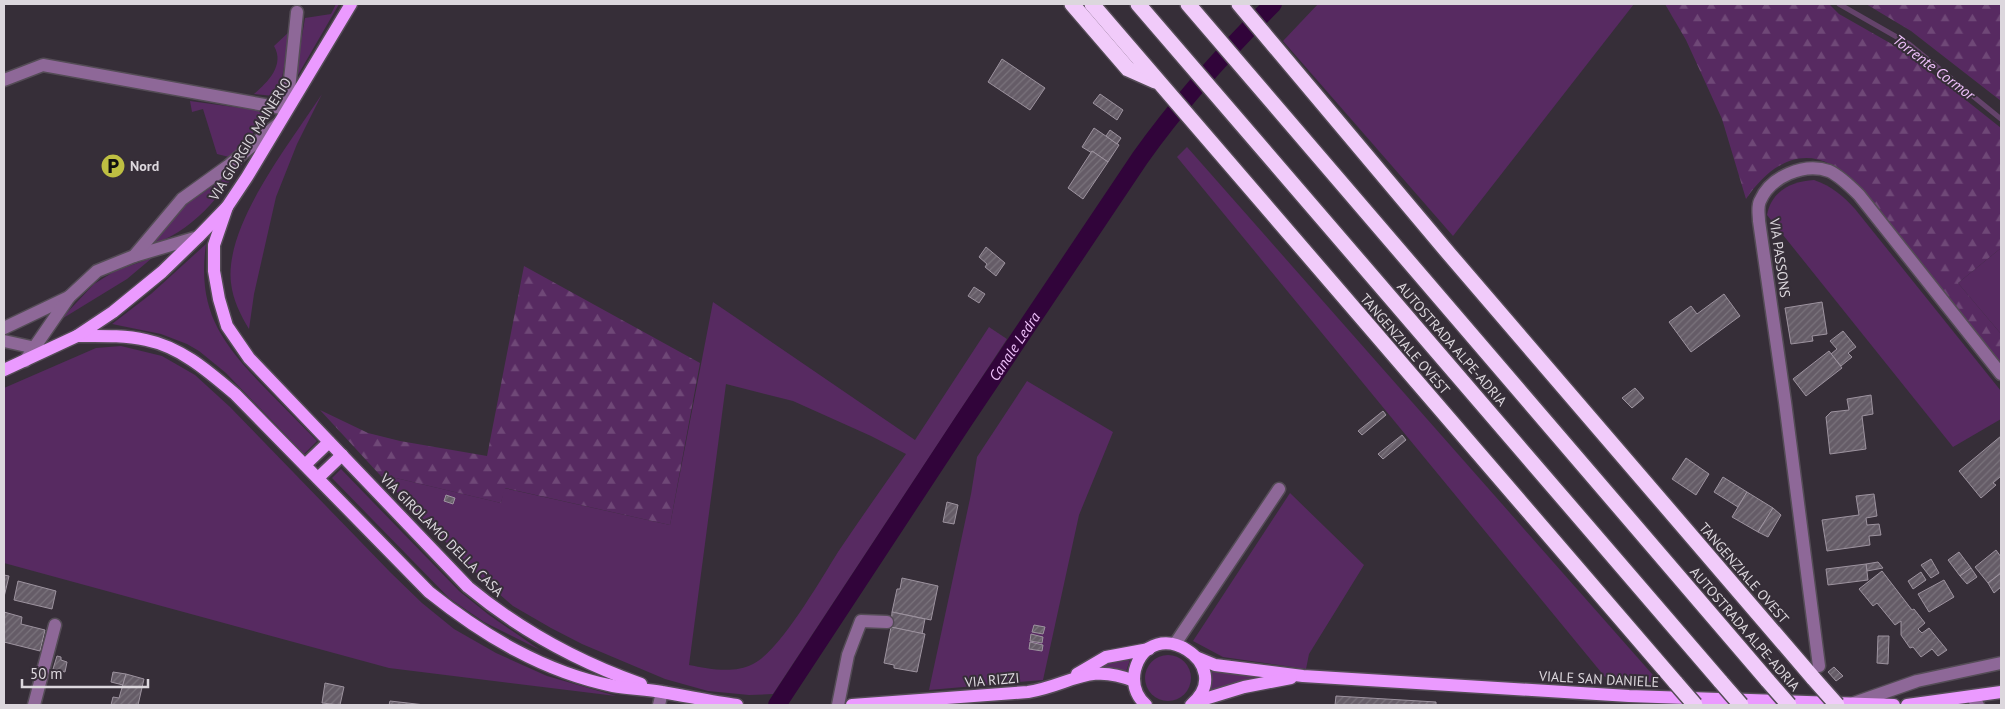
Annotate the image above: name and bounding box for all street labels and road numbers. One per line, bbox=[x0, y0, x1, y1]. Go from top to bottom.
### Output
street label: VIA GIORGIO MAINERIO bbox=[204, 74, 295, 205]
street label: VIA PASSONS bbox=[1765, 216, 1794, 299]
street label: AUTOSTRADA ALPE-ADRIA bbox=[1393, 278, 1511, 410]
street label: TANGENZIALE OVEST bbox=[1356, 290, 1454, 398]
street label: VIA GIROLAMO DELLA CASA bbox=[376, 469, 508, 601]
street label: TANGENZIALE OVEST bbox=[1695, 519, 1793, 627]
street label: AUTOSTRADA ALPE-ADRIA bbox=[1686, 563, 1804, 695]
street label: VIALE SAN DANIELE bbox=[1538, 667, 1659, 691]
street label: VIA RIZZI bbox=[963, 669, 1020, 691]

